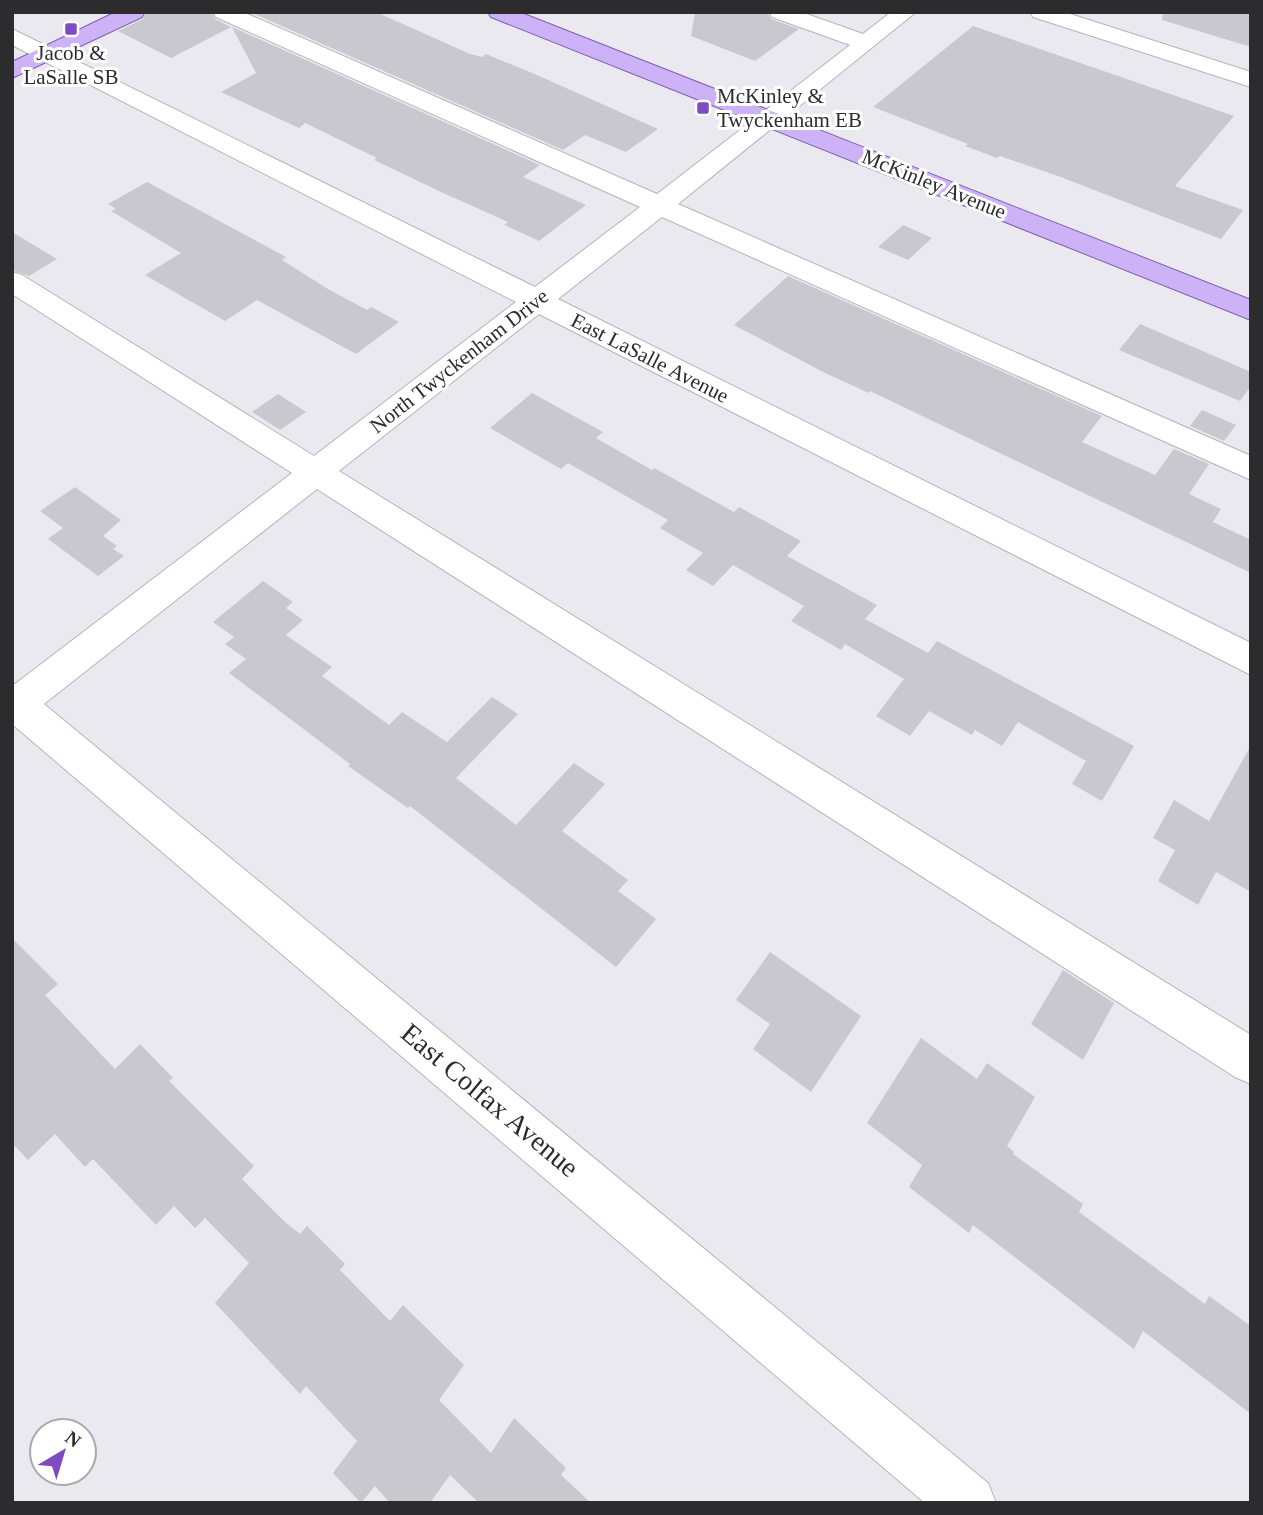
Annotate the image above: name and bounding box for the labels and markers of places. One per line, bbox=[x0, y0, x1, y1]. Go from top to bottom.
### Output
marker: Jacob & LaSalle SB bbox=[63, 21, 79, 37]
place label: Jacob & LaSalle SB bbox=[23, 41, 119, 89]
place label: McKinley & Twyckenham EB bbox=[717, 84, 862, 132]
marker: McKinley & Twyckenham EB bbox=[695, 100, 711, 116]

